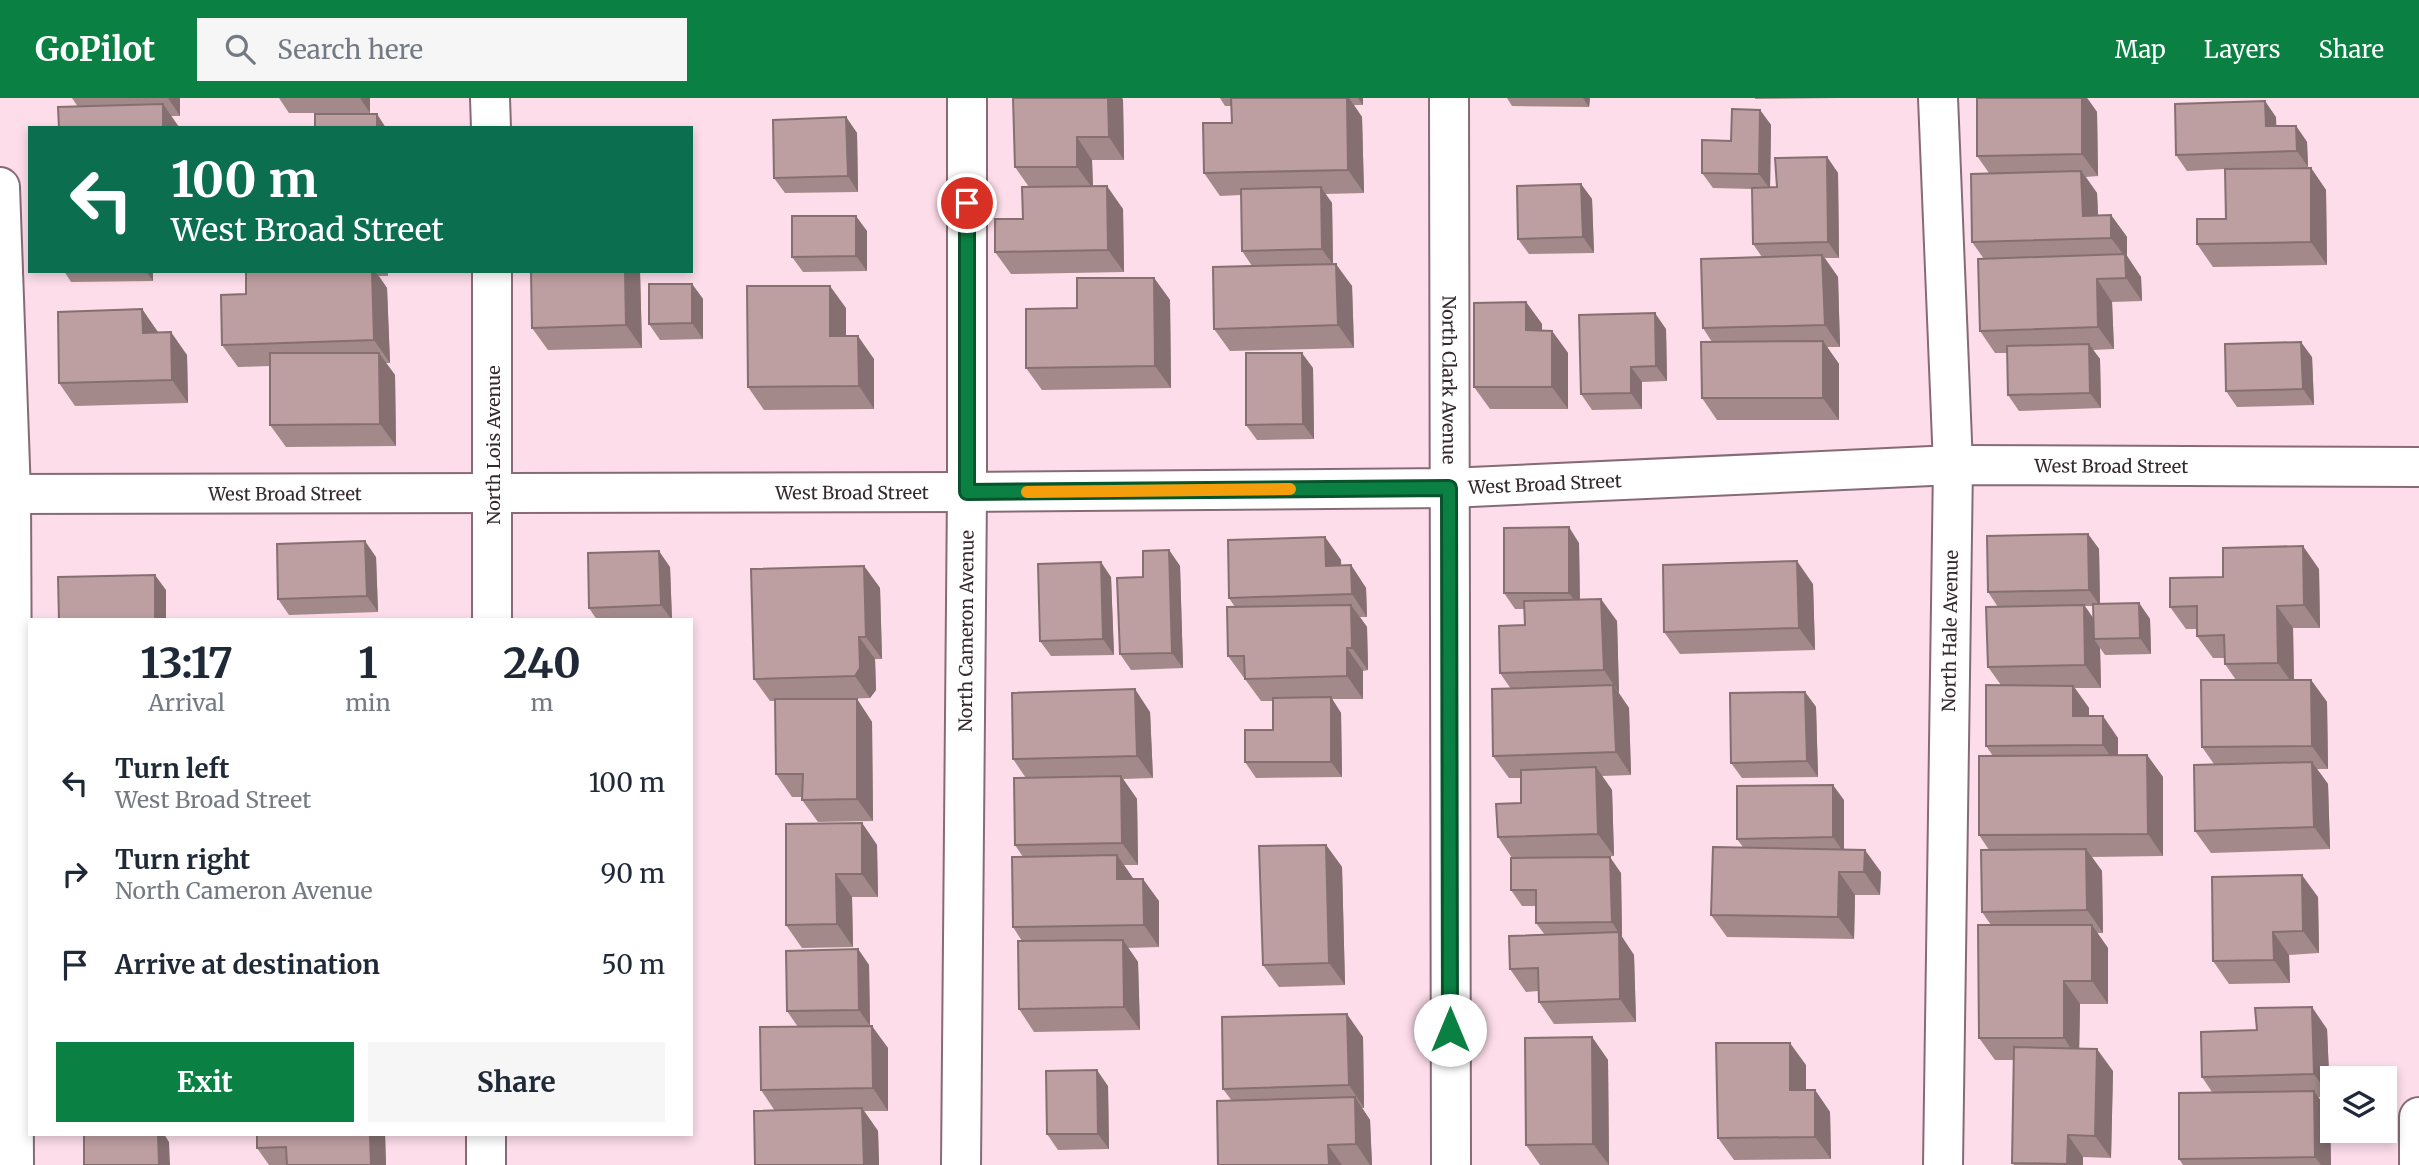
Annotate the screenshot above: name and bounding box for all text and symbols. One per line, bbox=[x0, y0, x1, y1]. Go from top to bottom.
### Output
search box bbox=[197, 18, 687, 81]
text: GoPilot bbox=[35, 29, 155, 70]
icon: search bbox=[221, 30, 259, 68]
text: Search here bbox=[277, 33, 423, 66]
text: Map bbox=[2115, 34, 2166, 65]
text: Layers bbox=[2204, 34, 2280, 65]
text: Share bbox=[2318, 34, 2384, 65]
text: 100 m bbox=[171, 149, 318, 210]
icon: left bbox=[56, 154, 147, 245]
pin bbox=[937, 173, 997, 233]
icon: arrive bbox=[948, 184, 986, 222]
text: West Broad Street bbox=[171, 210, 444, 250]
street label: North Clark Avenue bbox=[1438, 295, 1461, 465]
street label: North Lois Avenue bbox=[482, 365, 505, 525]
street label: West Broad Street bbox=[2034, 454, 2188, 478]
street label: West Broad Street bbox=[1467, 469, 1622, 499]
street label: West Broad Street bbox=[774, 481, 929, 504]
street label: West Broad Street bbox=[207, 482, 362, 505]
street label: North Cameron Avenue bbox=[953, 530, 978, 732]
street label: North Hale Avenue bbox=[1937, 550, 1963, 712]
text: 13:17 bbox=[140, 637, 233, 689]
text: 1 bbox=[358, 637, 378, 689]
text: 240 bbox=[503, 637, 581, 689]
text: Arrival bbox=[148, 688, 225, 717]
text: min bbox=[345, 688, 391, 717]
text: m bbox=[530, 688, 553, 717]
text: Turn left bbox=[115, 752, 229, 785]
icon: left bbox=[56, 764, 94, 802]
text: 100 m bbox=[589, 766, 665, 799]
text: West Broad Street bbox=[115, 785, 311, 814]
text: Turn right bbox=[115, 843, 250, 876]
icon: right bbox=[56, 855, 94, 893]
text: 90 m bbox=[601, 857, 665, 890]
text: North Cameron Avenue bbox=[115, 876, 373, 905]
icon: arrive bbox=[56, 946, 94, 984]
text: Arrive at destination bbox=[115, 948, 380, 981]
text: 50 m bbox=[601, 948, 665, 981]
position arrow bbox=[1413, 993, 1487, 1067]
button: Exit bbox=[56, 1042, 354, 1122]
button: Share bbox=[368, 1042, 665, 1122]
map controls bbox=[2320, 1066, 2397, 1143]
button: layers bbox=[2320, 1066, 2397, 1143]

